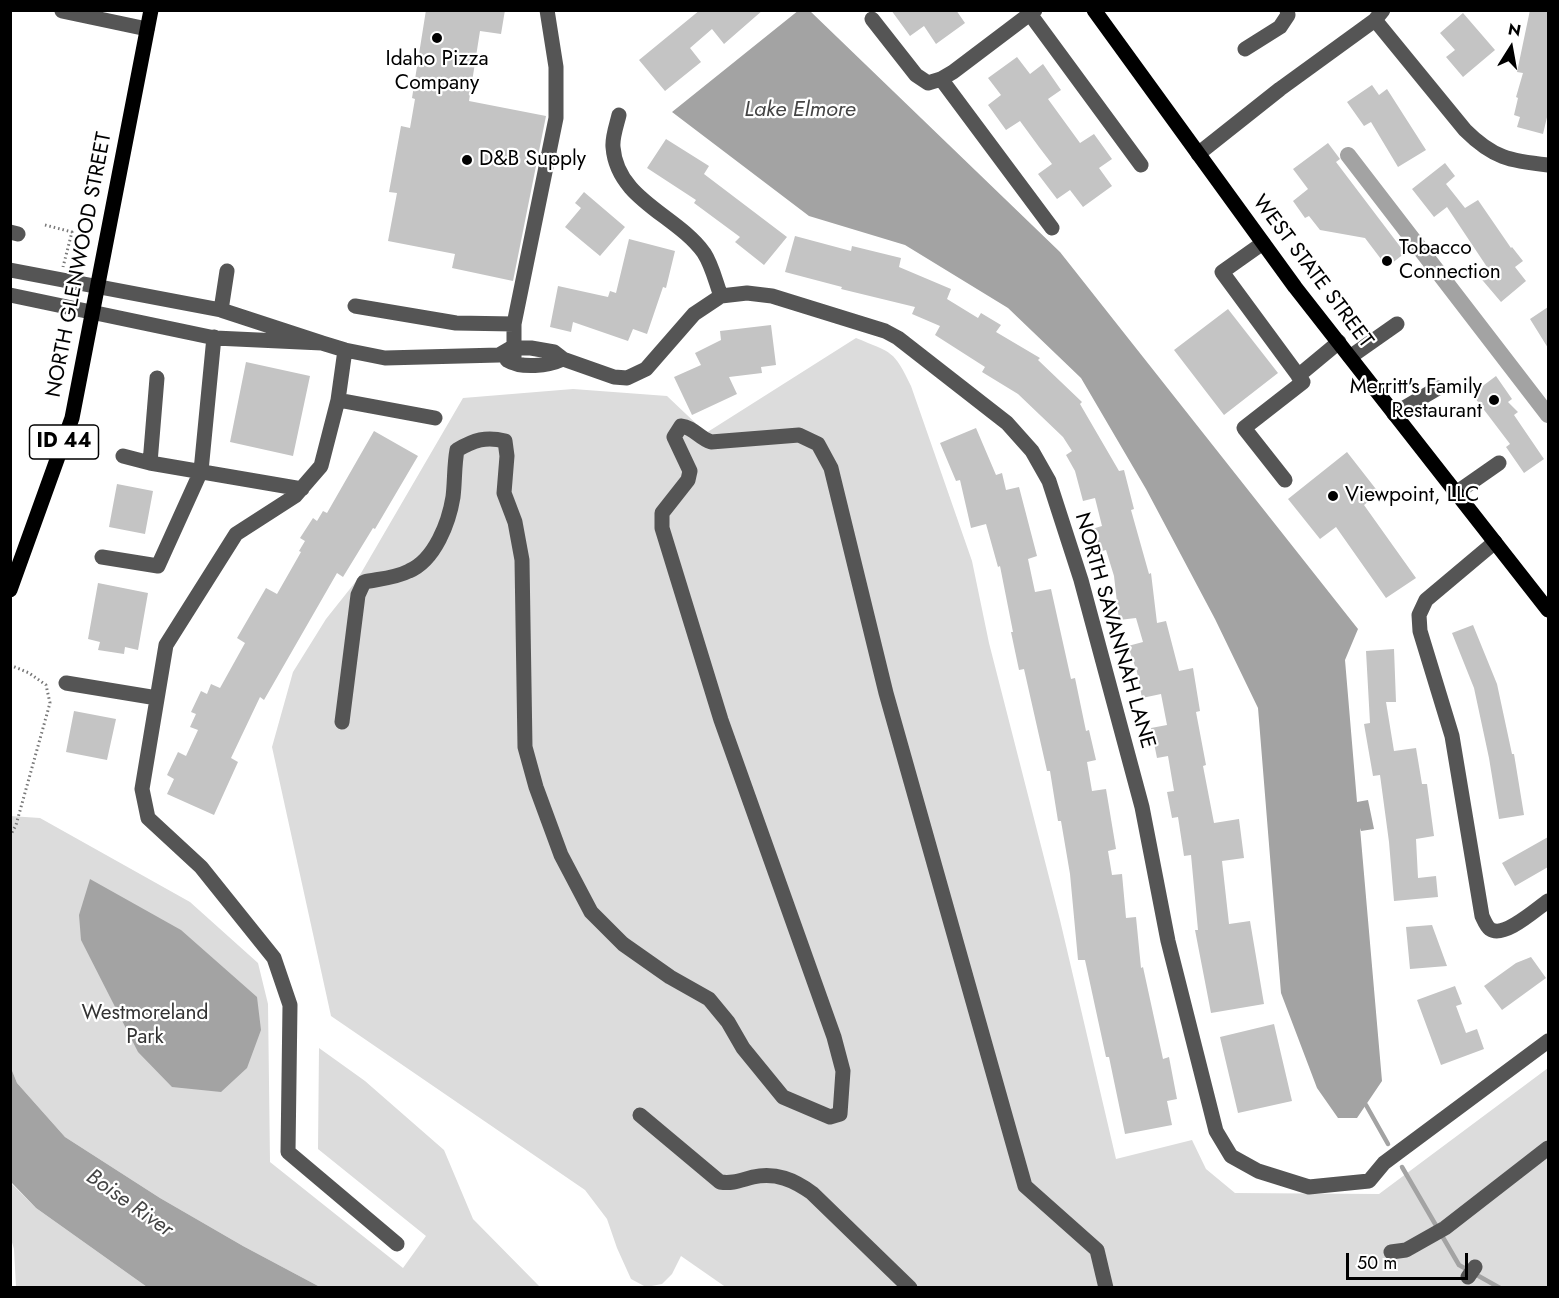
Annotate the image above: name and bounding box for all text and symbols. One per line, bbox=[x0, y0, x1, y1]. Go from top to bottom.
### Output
text: N bbox=[1506, 17, 1523, 42]
north arrow bbox=[1481, 18, 1541, 78]
marker: Idaho Pizza Company bbox=[430, 31, 444, 45]
place label: Idaho Pizza Company bbox=[385, 47, 489, 97]
water label: Lake Elmore bbox=[744, 98, 856, 124]
street label: NORTH GLENWOOD STREET bbox=[42, 130, 118, 400]
place label: D&B Supply bbox=[479, 147, 586, 173]
marker: D&B Supply bbox=[460, 153, 474, 167]
street label: WEST STATE STREET bbox=[1246, 191, 1378, 353]
place label: Tobacco Connection bbox=[1399, 236, 1501, 286]
marker: Tobacco Connection bbox=[1380, 254, 1394, 268]
place label: Merritt's Family Restaurant bbox=[1350, 375, 1482, 425]
marker: Merritt's Family Restaurant bbox=[1487, 393, 1501, 407]
road number: ID 44 bbox=[29, 425, 98, 459]
place label: Viewpoint, LLC bbox=[1345, 483, 1479, 509]
marker: Viewpoint, LLC bbox=[1326, 489, 1340, 503]
street label: NORTH SAVANNAH LANE bbox=[1068, 510, 1160, 752]
park label: Westmoreland Park bbox=[82, 1001, 208, 1051]
water label: Boise River bbox=[80, 1164, 178, 1244]
scale bar bbox=[1349, 1241, 1470, 1279]
text: 50 m bbox=[1357, 1250, 1397, 1276]

